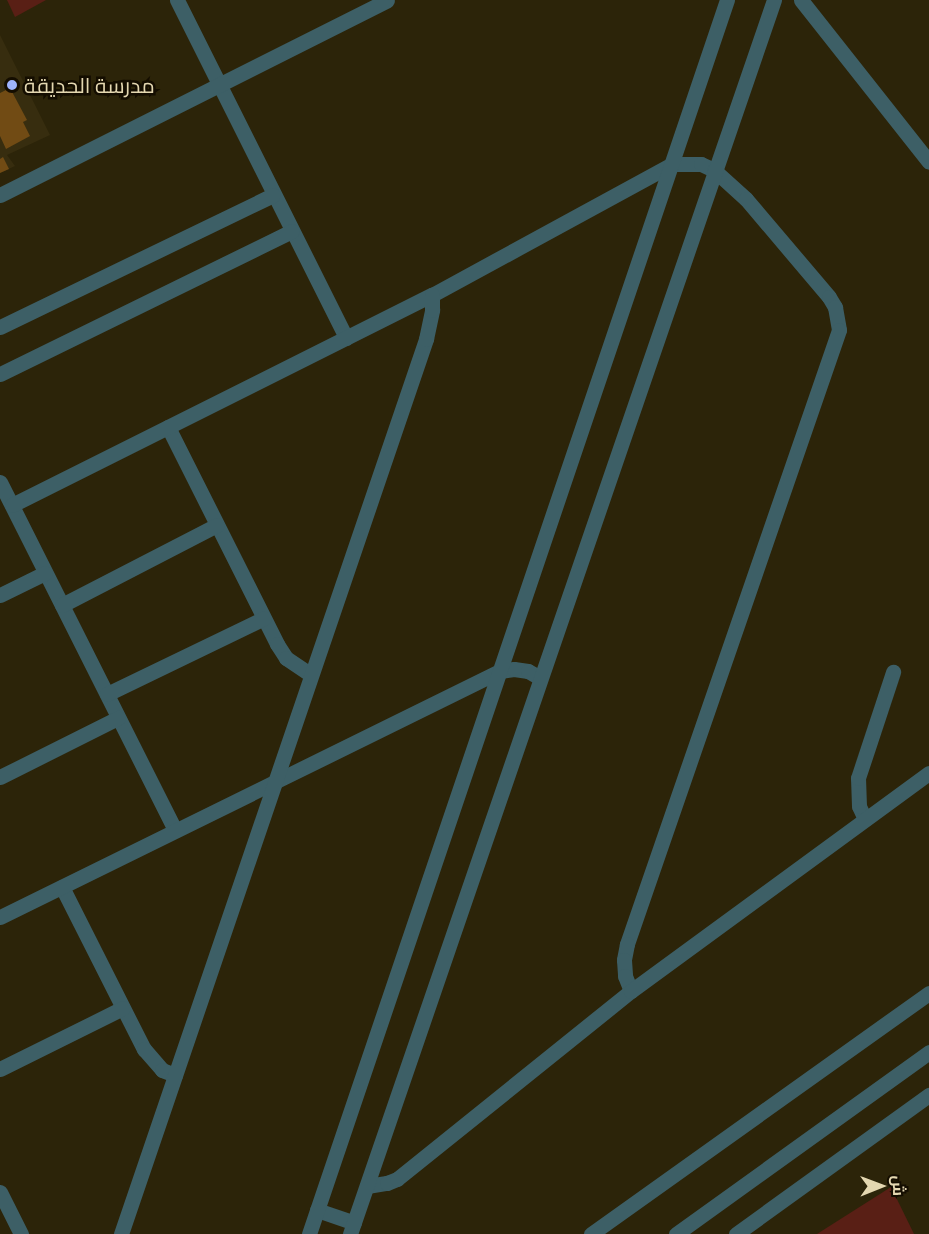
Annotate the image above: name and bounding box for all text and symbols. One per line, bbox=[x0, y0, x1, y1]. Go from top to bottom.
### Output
place label: مدرسة الحديقة bbox=[24, 72, 155, 98]
marker: مدرسة الحديقة bbox=[5, 78, 19, 92]
north arrow bbox=[851, 1156, 911, 1216]
text: ش bbox=[887, 1175, 911, 1196]

